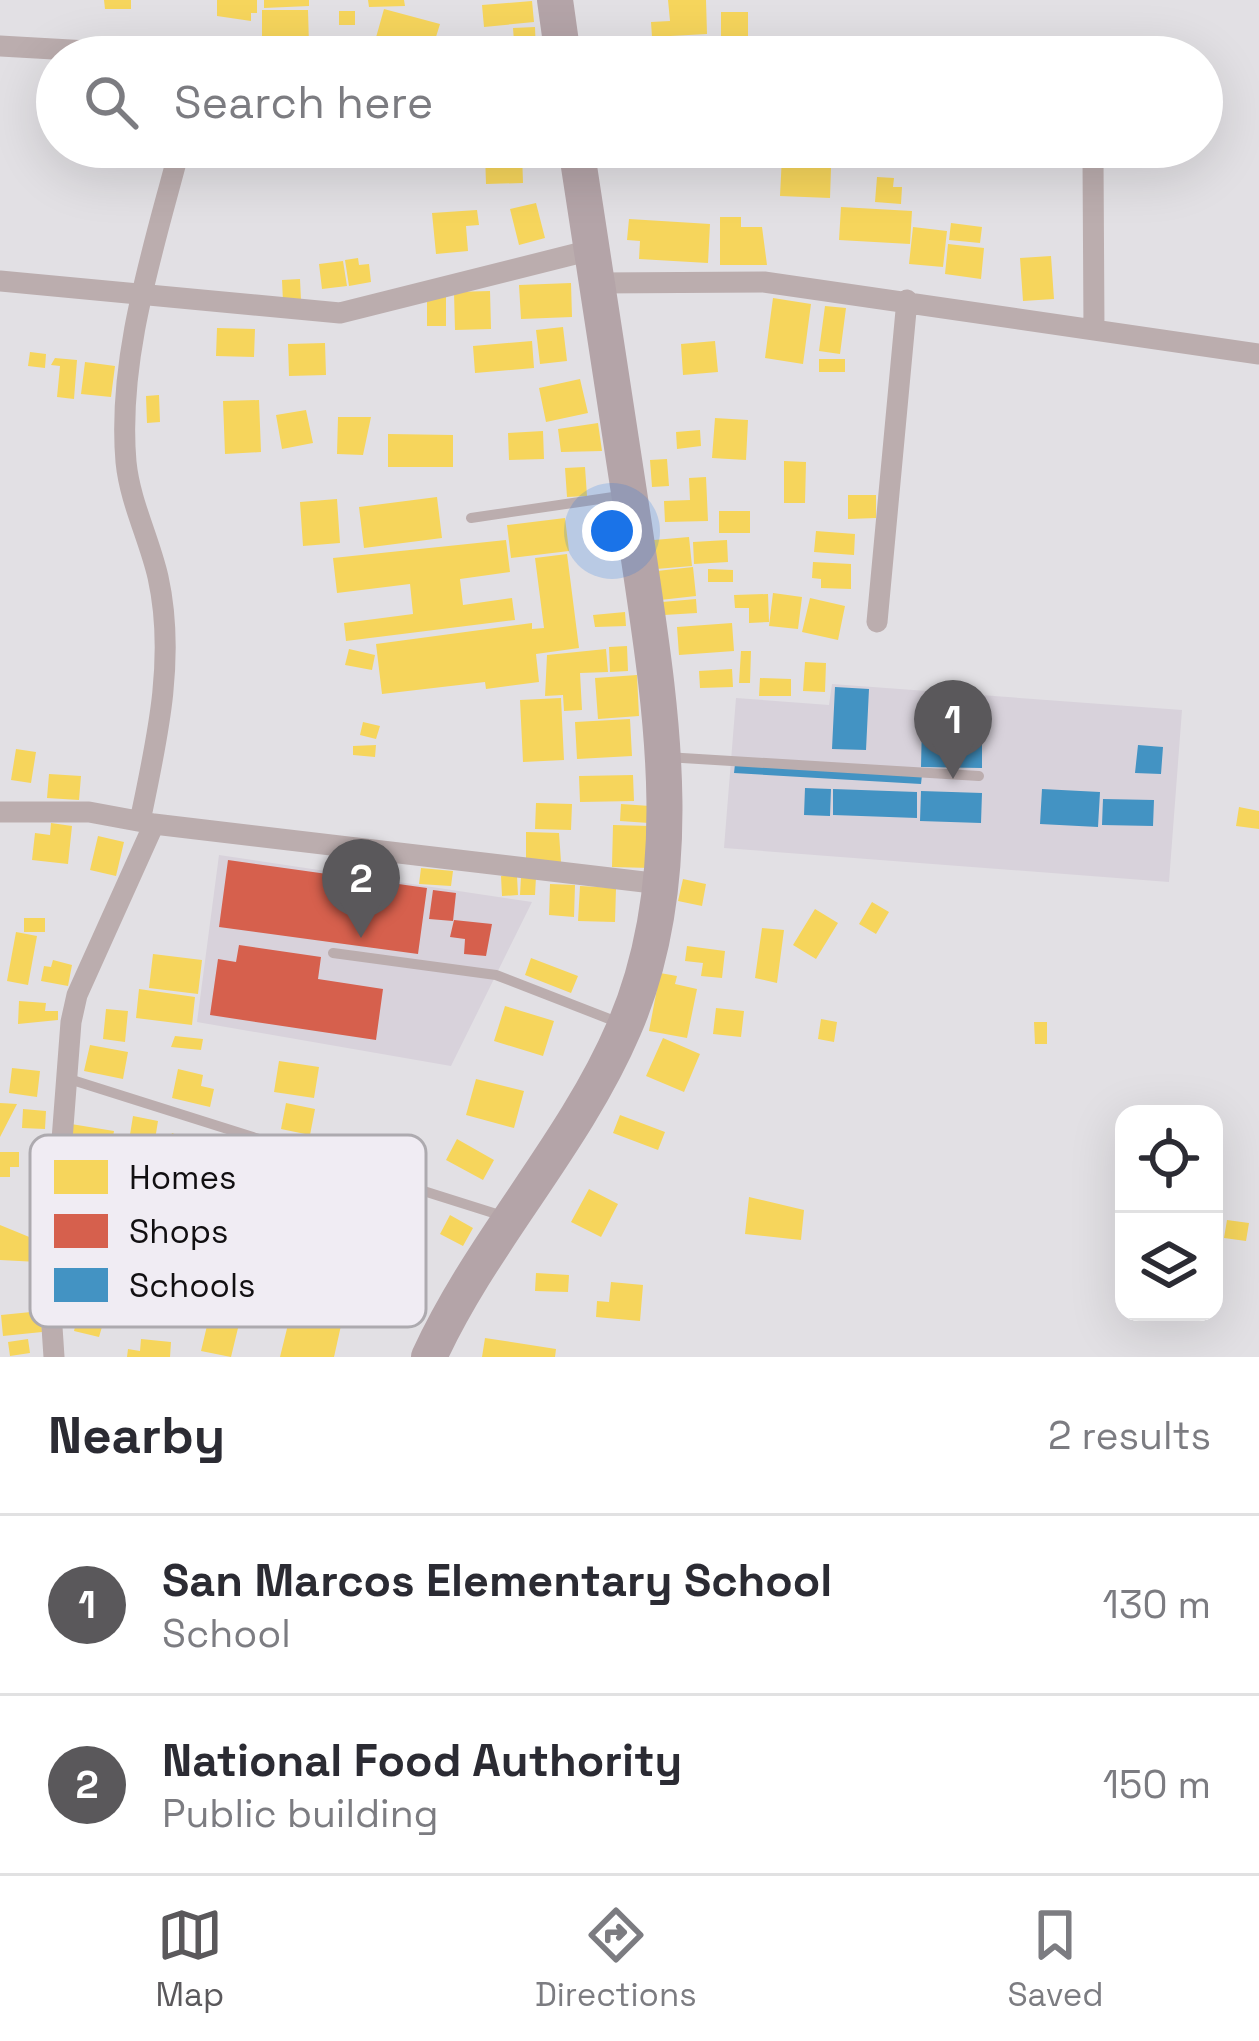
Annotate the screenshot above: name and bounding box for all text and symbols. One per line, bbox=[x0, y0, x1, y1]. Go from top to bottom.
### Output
search box bbox=[36, 36, 1223, 168]
icon: search bbox=[78, 69, 144, 135]
text: Search here bbox=[174, 74, 433, 131]
your location bbox=[582, 501, 642, 561]
pin: 1 bbox=[914, 680, 992, 779]
pin: 2 bbox=[322, 839, 400, 938]
map controls bbox=[1115, 1105, 1223, 1321]
button: locate bbox=[1115, 1105, 1223, 1213]
legend bbox=[30, 1135, 426, 1327]
text: Homes bbox=[129, 1157, 236, 1199]
text: Shops bbox=[129, 1211, 229, 1253]
button: layers bbox=[1115, 1213, 1223, 1321]
text: Schools bbox=[129, 1265, 255, 1307]
text: Nearby bbox=[48, 1403, 225, 1468]
text: 2 results bbox=[1048, 1411, 1211, 1460]
text: San Marcos Elementary School bbox=[162, 1552, 832, 1609]
text: 1 bbox=[78, 1580, 96, 1629]
text: 130 m bbox=[1103, 1580, 1211, 1629]
text: School bbox=[162, 1609, 291, 1658]
text: National Food Authority bbox=[162, 1732, 682, 1789]
text: 2 bbox=[75, 1760, 99, 1809]
text: 150 m bbox=[1103, 1760, 1211, 1809]
text: Public building bbox=[162, 1789, 439, 1838]
tab: Map bbox=[155, 1902, 224, 2016]
tab: Directions bbox=[535, 1902, 697, 2016]
tab: Saved bbox=[1007, 1902, 1104, 2016]

